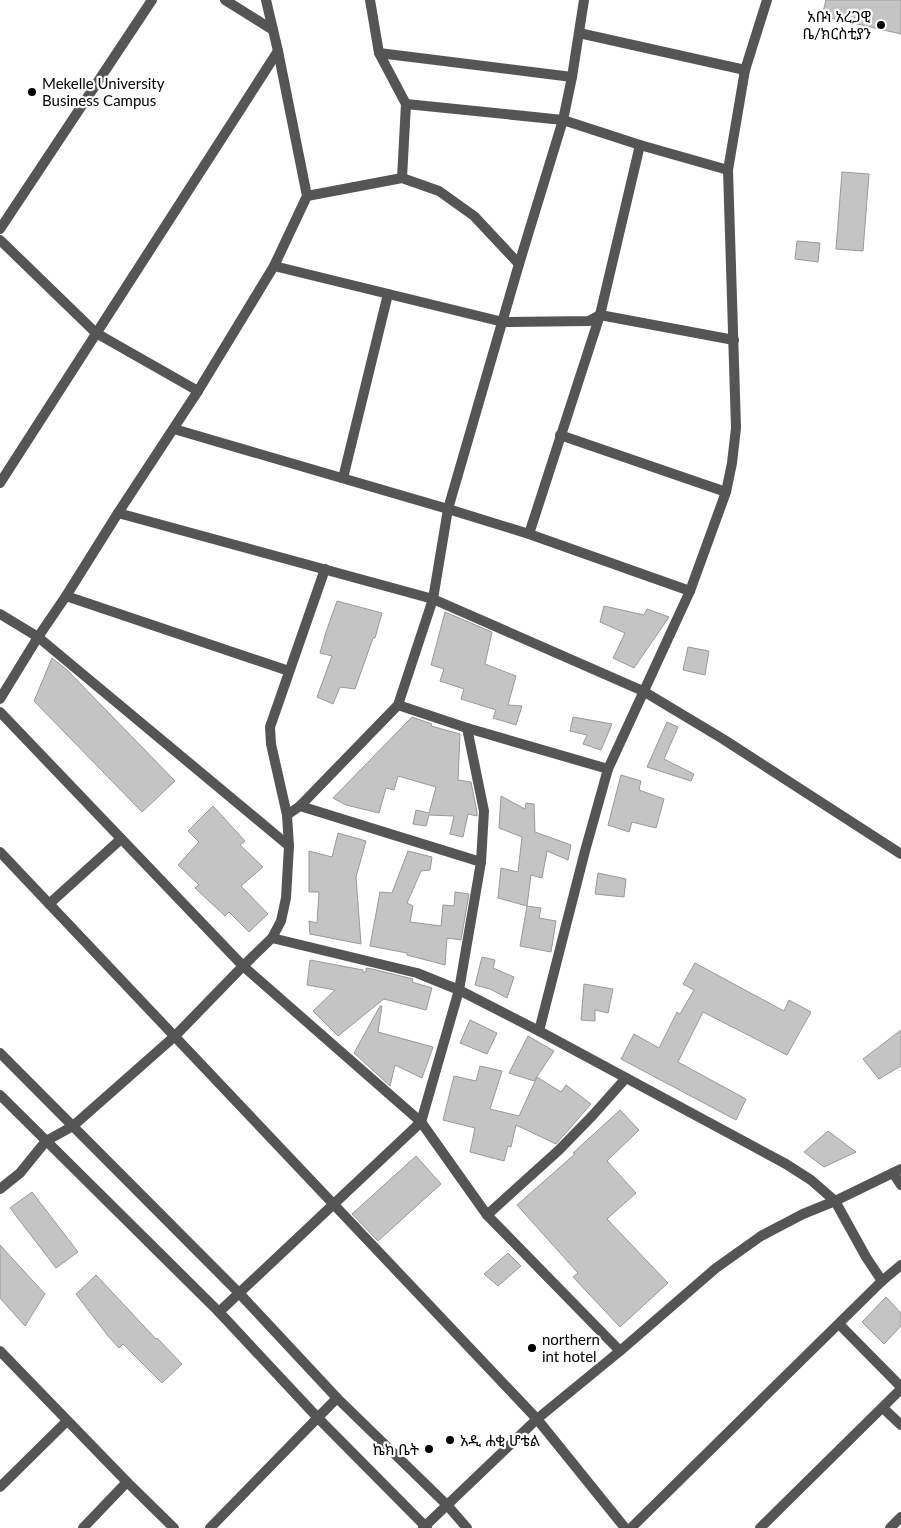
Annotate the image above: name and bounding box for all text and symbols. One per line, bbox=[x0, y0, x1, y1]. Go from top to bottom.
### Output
place label: አቡነ አረጋዊ ቤ/ክርስቲያን bbox=[802, 7, 871, 42]
marker: አቡነ አረጋዊ ቤ/ክርስቲያን bbox=[875, 19, 887, 31]
place label: Mekelle University Business Campus bbox=[42, 74, 165, 109]
marker: Mekelle University Business Campus bbox=[26, 86, 38, 98]
place label: northern int hotel bbox=[542, 1330, 600, 1365]
marker: northern int hotel bbox=[526, 1342, 538, 1354]
place label: አዲ ሐቂ ሆቴል bbox=[460, 1431, 540, 1449]
marker: አዲ ሐቂ ሆቴል bbox=[444, 1434, 456, 1446]
place label: ኬክ ቤት bbox=[373, 1440, 419, 1458]
marker: ኬክ ቤት bbox=[423, 1443, 435, 1455]

